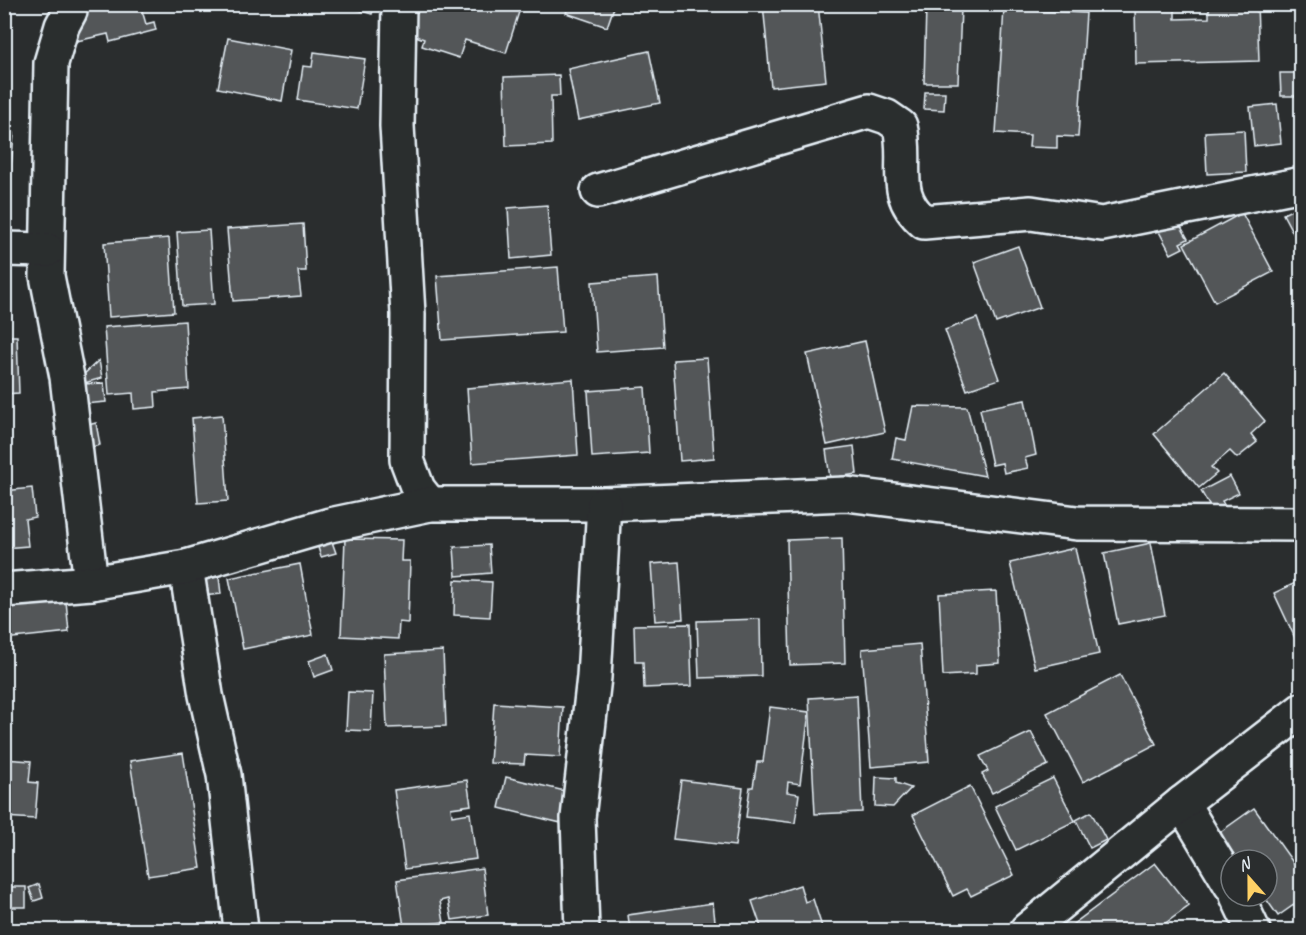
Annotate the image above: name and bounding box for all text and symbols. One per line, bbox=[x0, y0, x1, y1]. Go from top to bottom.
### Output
north arrow bbox=[1219, 848, 1279, 908]
text: N bbox=[1236, 853, 1255, 876]

